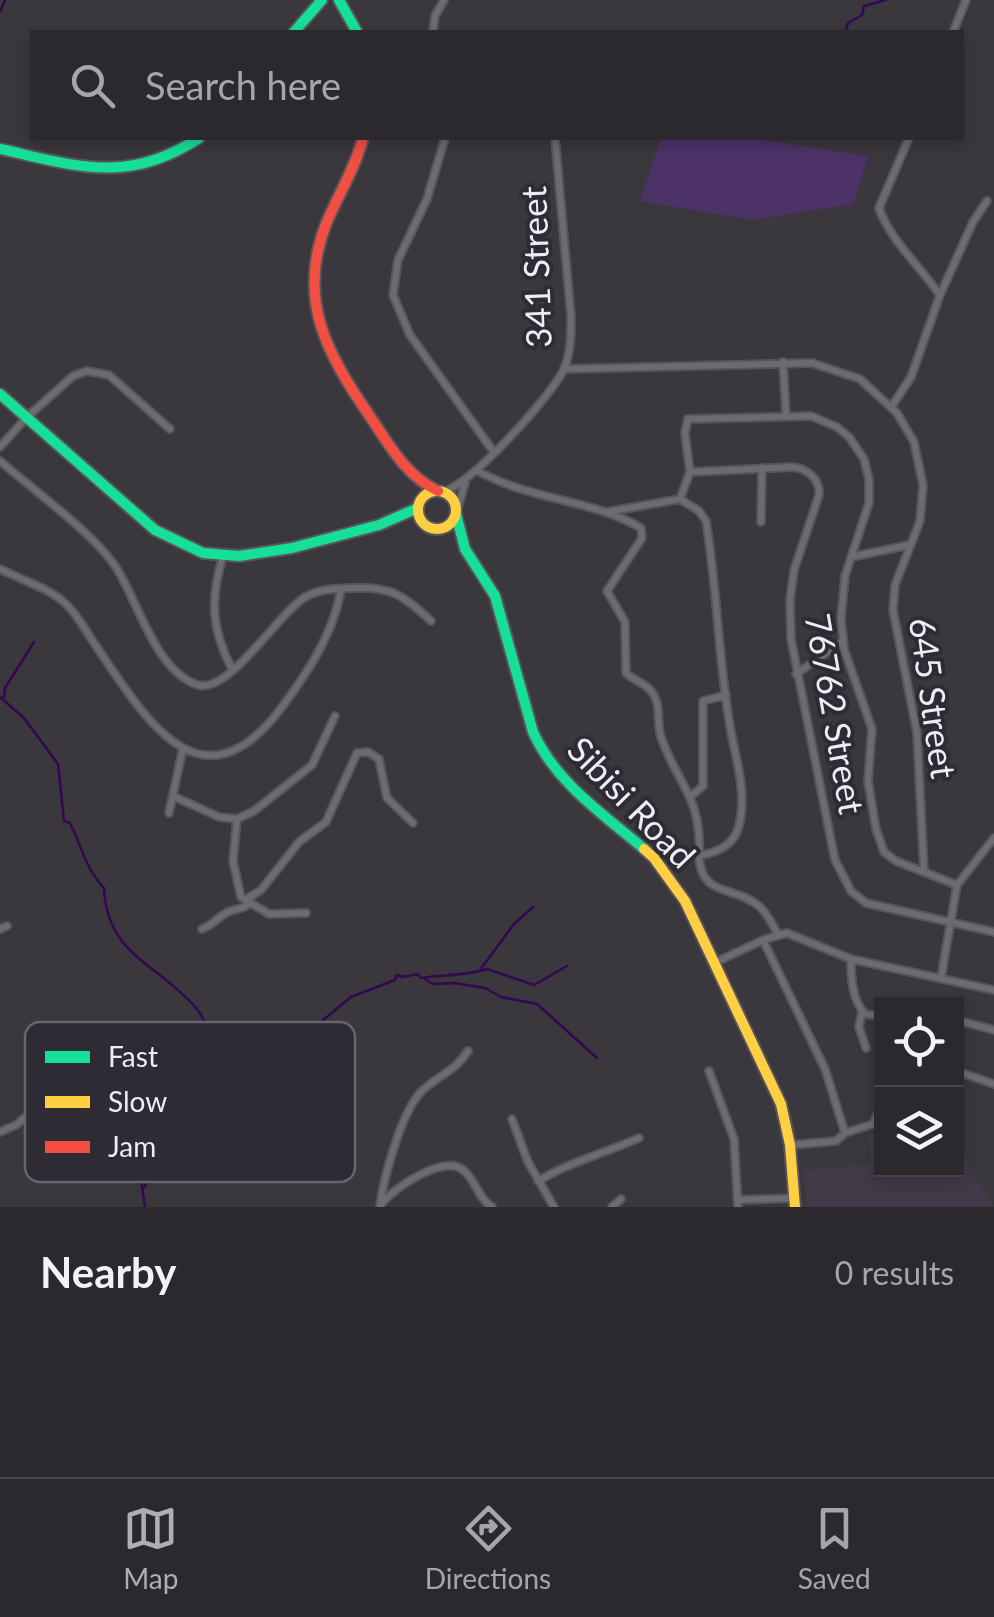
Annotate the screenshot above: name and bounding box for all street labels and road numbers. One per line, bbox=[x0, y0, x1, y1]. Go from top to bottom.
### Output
street label: 341 Street bbox=[511, 185, 559, 349]
street label: 76762 Street bbox=[798, 610, 874, 818]
street label: 645 Street bbox=[902, 615, 966, 781]
street label: Sibisi Road bbox=[560, 728, 705, 876]

